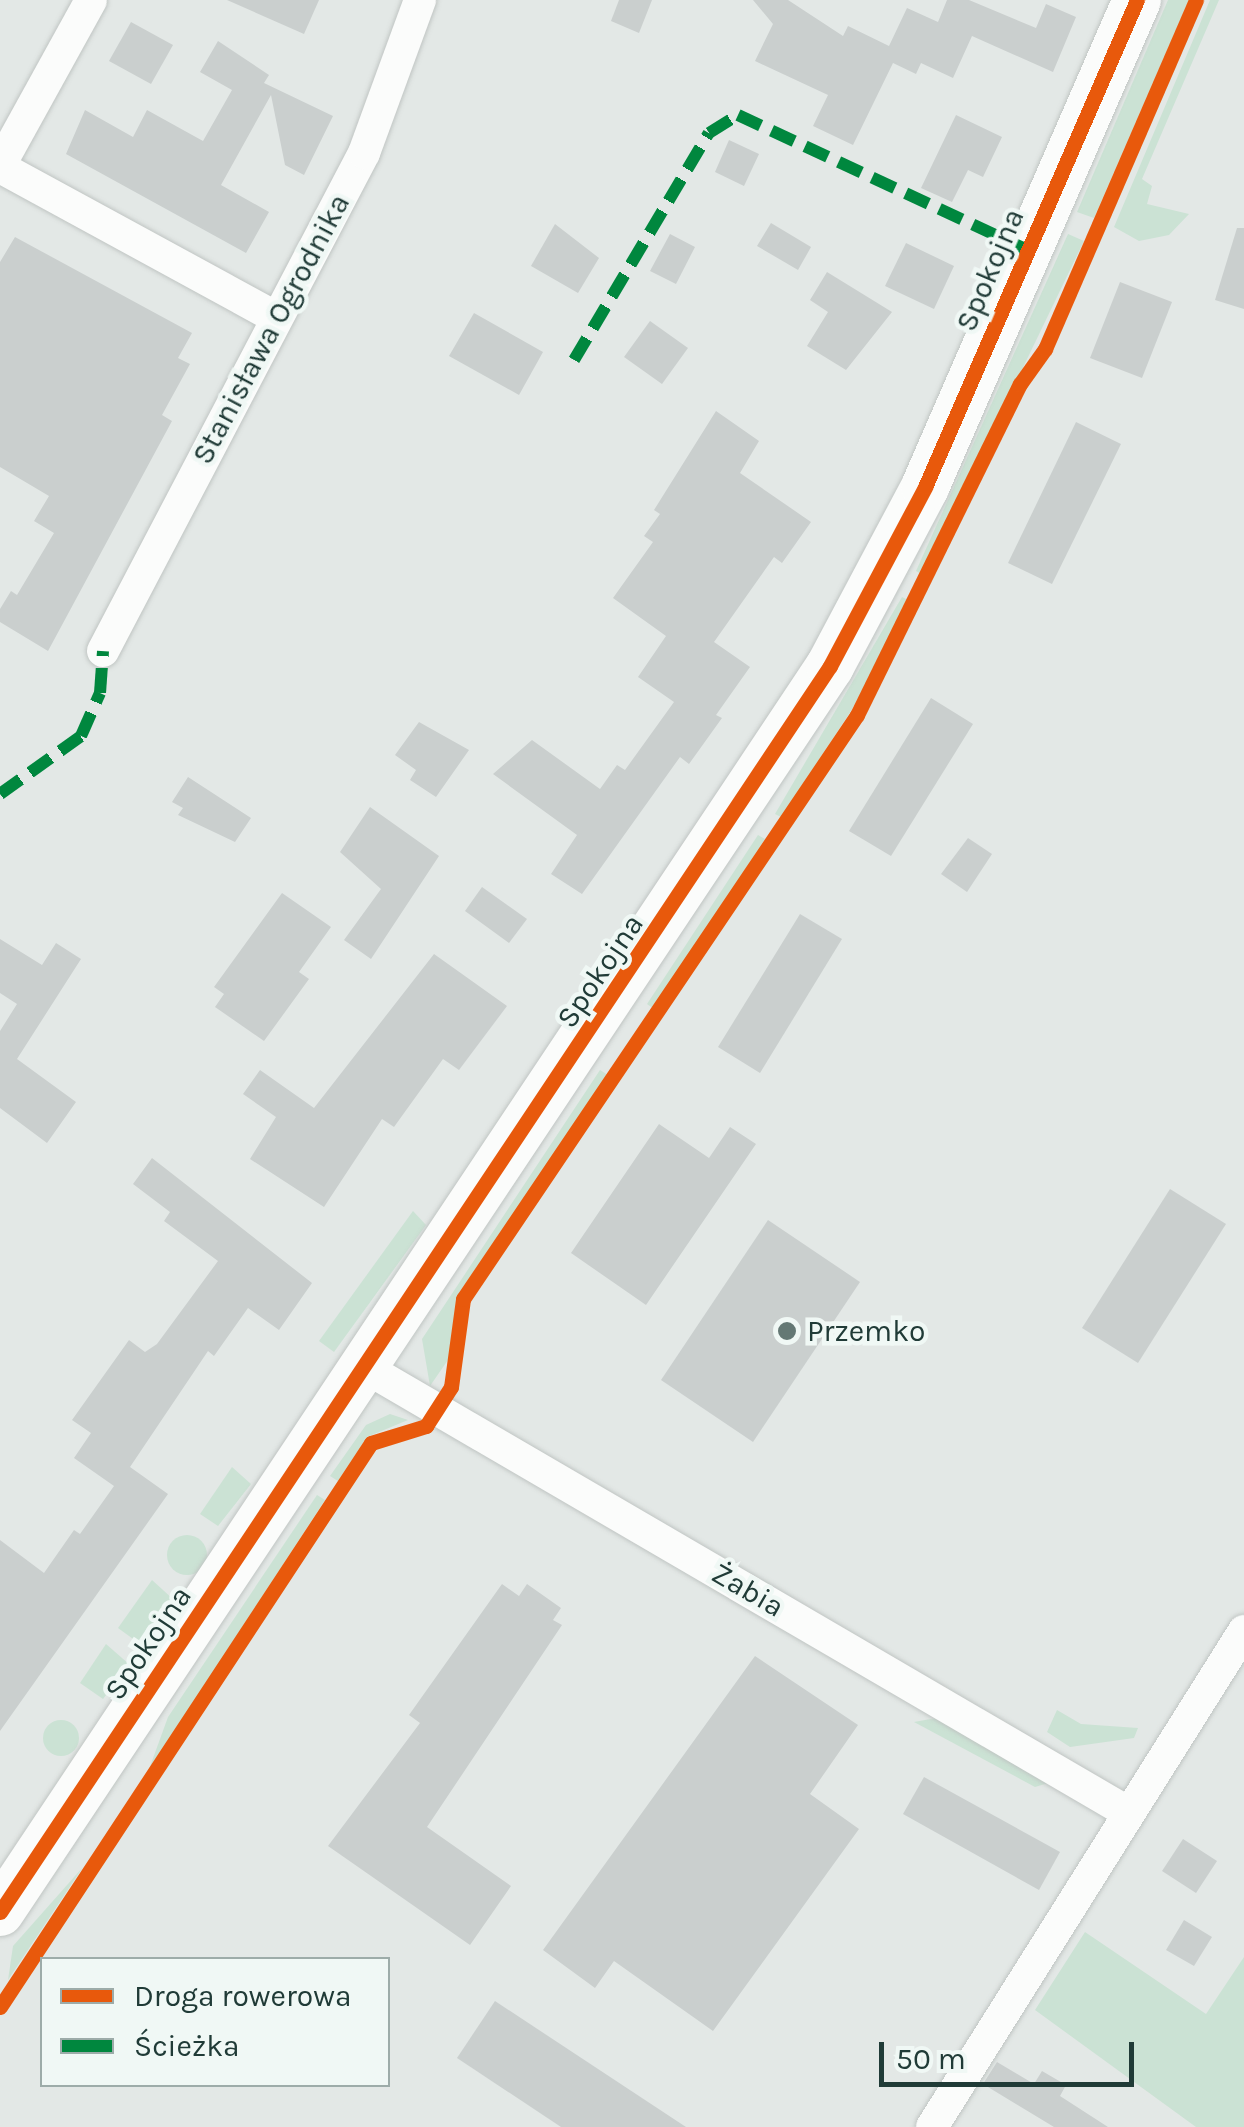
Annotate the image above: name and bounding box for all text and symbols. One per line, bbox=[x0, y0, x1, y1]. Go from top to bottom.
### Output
street label: Stanisława Ogrodnika bbox=[184, 188, 358, 470]
street label: Spokojna bbox=[948, 203, 1032, 337]
street label: Spokojna bbox=[549, 907, 651, 1035]
place label: Przemko bbox=[807, 1313, 925, 1349]
marker: Przemko bbox=[776, 1320, 798, 1342]
street label: Żabia bbox=[705, 1555, 791, 1625]
street label: Spokojna bbox=[97, 1579, 199, 1707]
legend bbox=[40, 1957, 390, 2087]
text: Droga rowerowa bbox=[134, 1978, 352, 2014]
scale bar bbox=[884, 2022, 1139, 2084]
text: Ścieżka bbox=[134, 2028, 240, 2064]
text: 50 m bbox=[896, 2041, 966, 2077]

